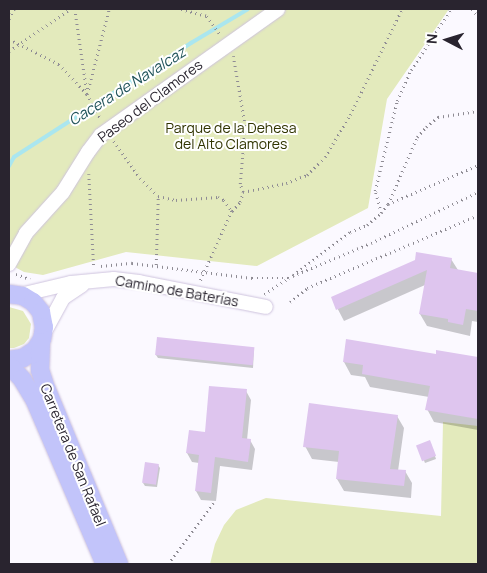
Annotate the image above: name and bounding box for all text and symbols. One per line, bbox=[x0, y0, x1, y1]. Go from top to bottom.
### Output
north arrow bbox=[422, 15, 472, 65]
text: N bbox=[422, 33, 441, 44]
water label: Cacera de Navalcaz bbox=[65, 43, 189, 129]
street label: Paseo del Clamores bbox=[94, 56, 206, 146]
park label: Parque de la Dehesa del Alto Clamores bbox=[166, 120, 296, 152]
street label: Camino de Baterías bbox=[114, 272, 240, 310]
street label: Carretera de San Rafael bbox=[37, 381, 109, 529]

